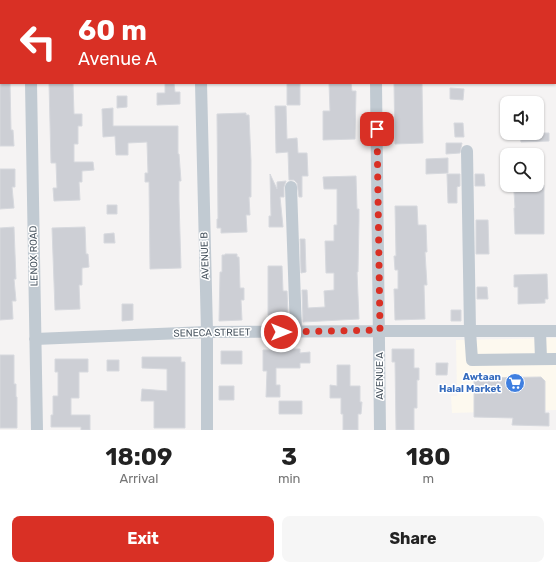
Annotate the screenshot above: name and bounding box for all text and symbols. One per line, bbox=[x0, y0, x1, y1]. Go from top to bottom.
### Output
text: 60 m bbox=[78, 14, 147, 47]
icon: left bbox=[12, 16, 64, 68]
text: Avenue A bbox=[78, 48, 157, 70]
map controls bbox=[500, 96, 544, 192]
button: sound bbox=[500, 96, 544, 140]
pin bbox=[360, 112, 394, 146]
icon: arrive bbox=[366, 118, 388, 140]
button: search bbox=[500, 148, 544, 192]
street label: LENOX ROAD bbox=[27, 225, 41, 286]
street label: AVENUE B bbox=[198, 232, 212, 280]
position arrow bbox=[260, 311, 302, 353]
street label: SENECA STREET bbox=[173, 326, 251, 340]
street label: AVENUE A bbox=[374, 352, 386, 400]
place label: Awtaan Halal Market bbox=[439, 371, 501, 395]
supermarket icon: Awtaan Halal Market bbox=[504, 372, 526, 394]
text: 18:09 bbox=[106, 443, 172, 471]
text: 3 bbox=[281, 443, 297, 471]
text: 180 bbox=[406, 443, 450, 471]
text: Arrival bbox=[119, 471, 158, 486]
text: min bbox=[278, 471, 300, 486]
text: m bbox=[422, 471, 434, 486]
button: Exit bbox=[12, 516, 274, 562]
button: Share bbox=[282, 516, 544, 562]

